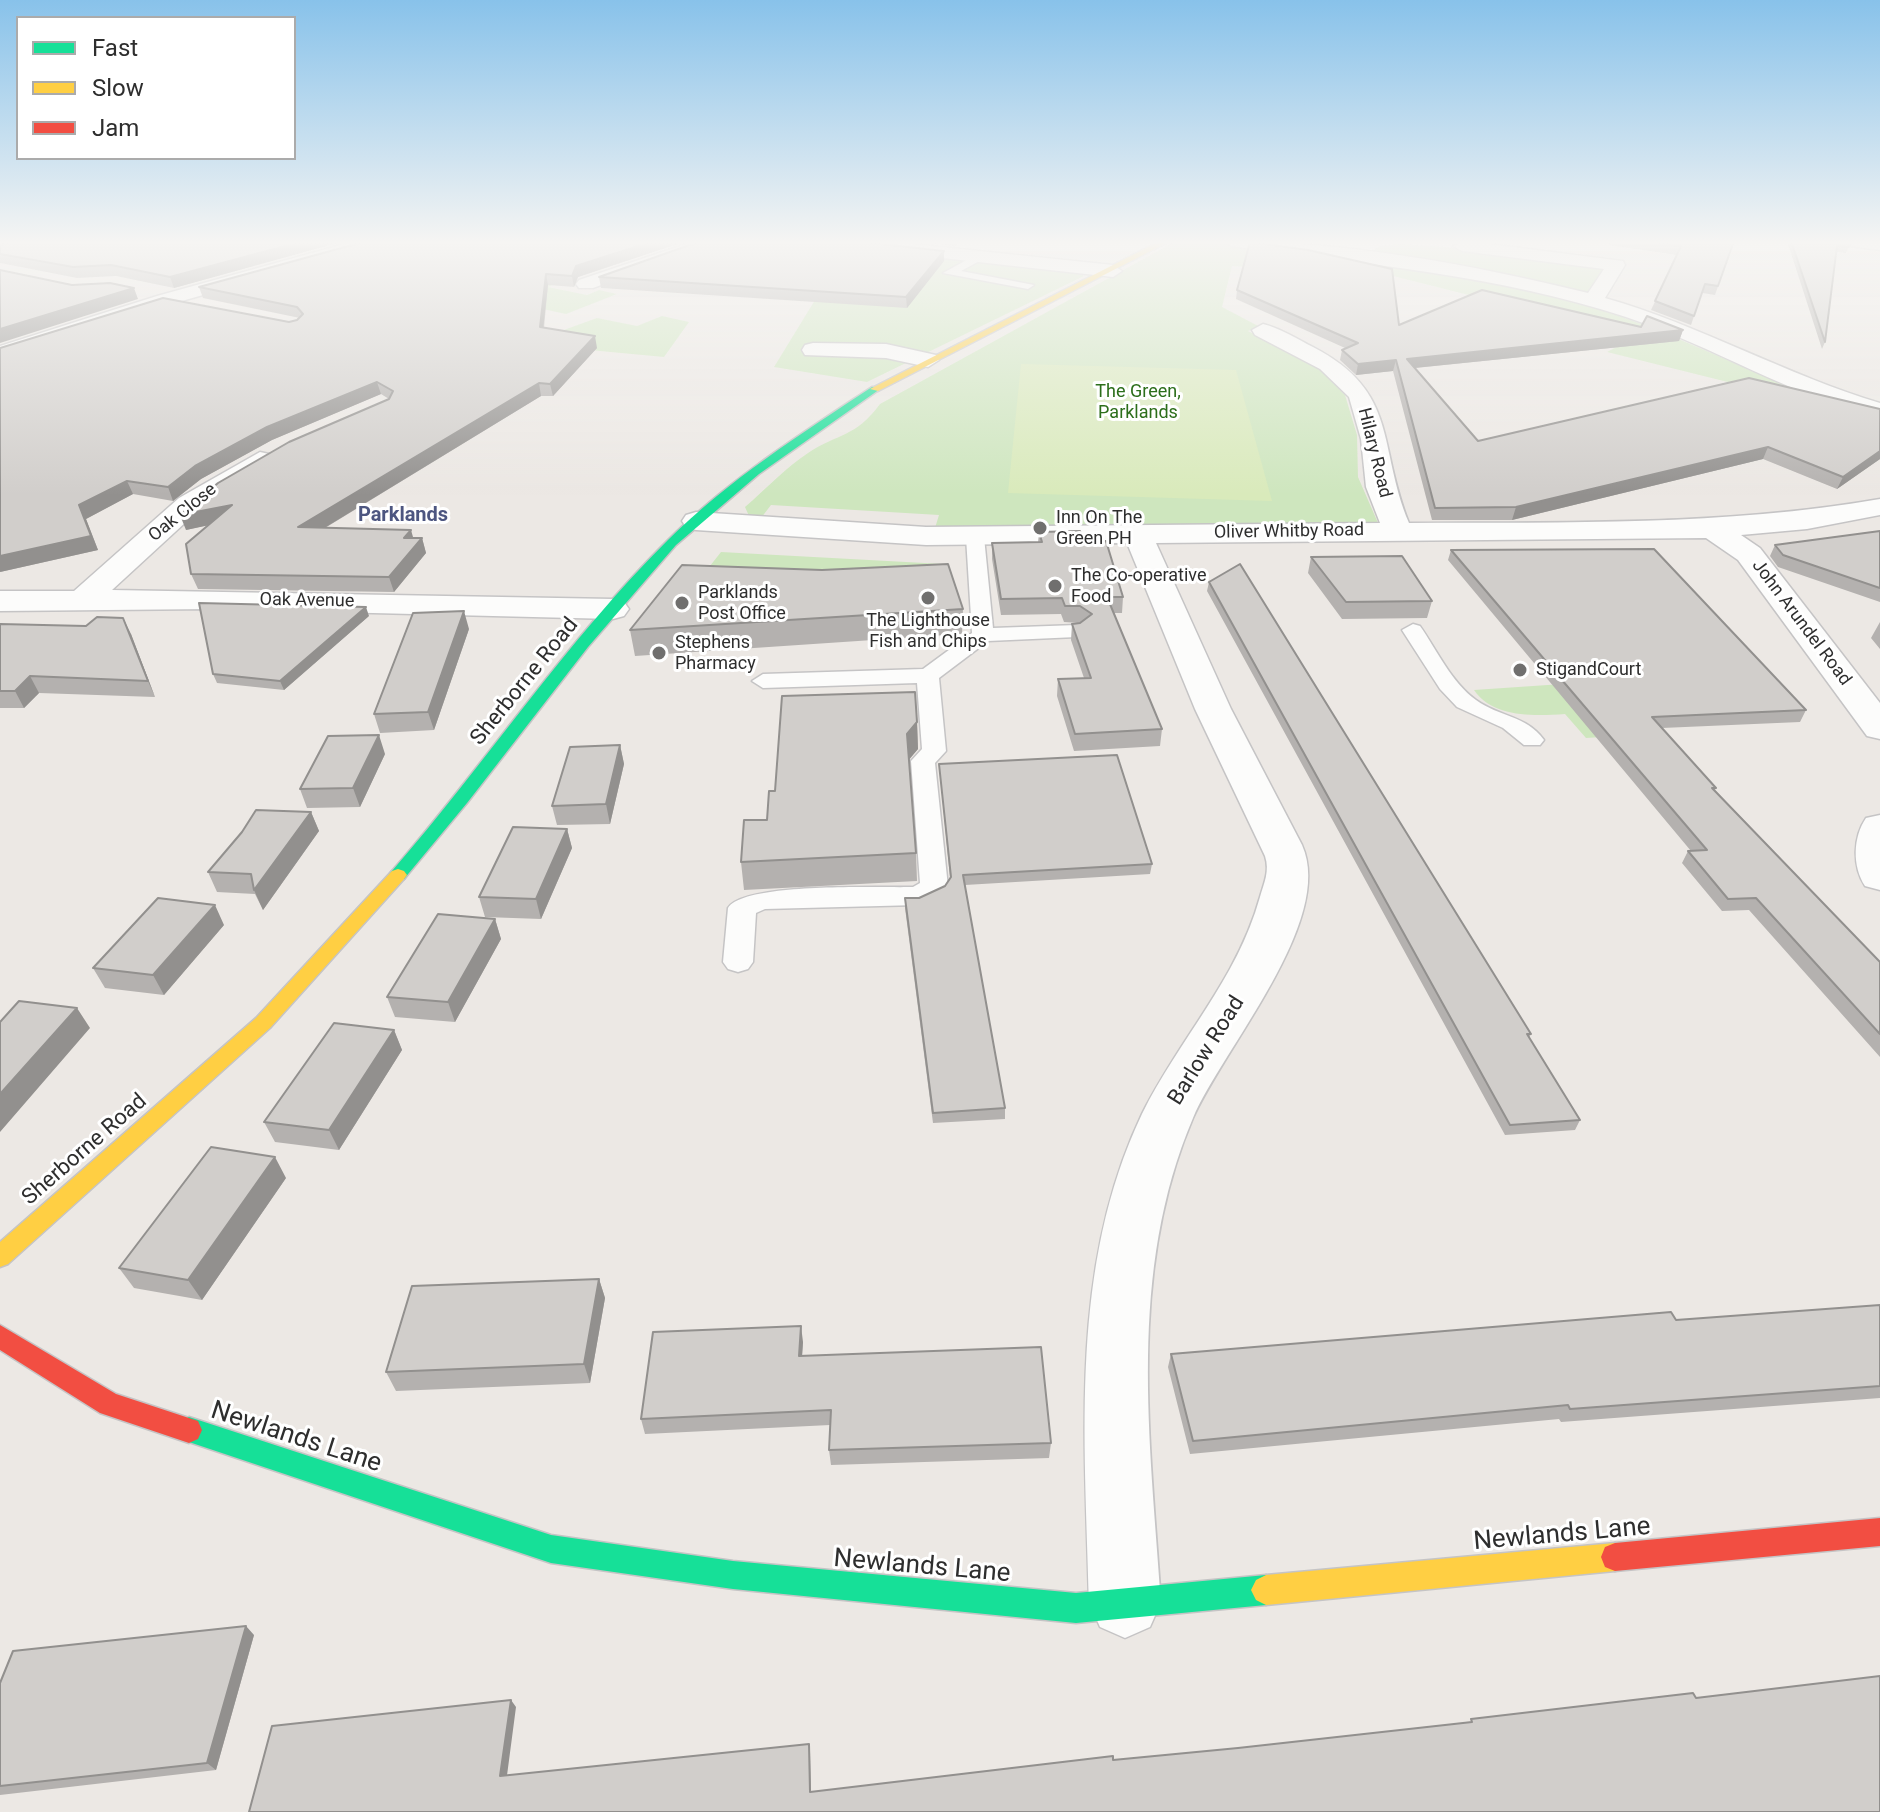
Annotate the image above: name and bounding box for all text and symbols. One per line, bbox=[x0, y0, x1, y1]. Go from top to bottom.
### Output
legend bbox=[16, 16, 296, 160]
text: Fast bbox=[92, 34, 138, 62]
text: Slow bbox=[92, 74, 144, 102]
text: Jam bbox=[92, 114, 139, 142]
park label: The Green, Parklands bbox=[1095, 381, 1181, 424]
street label: Hilary Road bbox=[1352, 406, 1396, 500]
street label: Oak Close bbox=[145, 479, 221, 547]
district label: Parklands bbox=[358, 504, 448, 528]
place label: Inn On The Green PH bbox=[1056, 507, 1142, 550]
marker: Inn On The Green PH bbox=[1031, 519, 1049, 537]
street label: Oliver Whitby Road bbox=[1214, 520, 1364, 544]
street label: John Arundel Road bbox=[1747, 556, 1855, 690]
place label: The Co-operative Food bbox=[1071, 565, 1206, 608]
marker: The Co-operative Food bbox=[1046, 577, 1064, 595]
place label: Parklands Post Office bbox=[698, 582, 786, 624]
street label: Oak Avenue bbox=[260, 589, 354, 613]
marker: The Lighthouse Fish and Chips bbox=[919, 589, 937, 607]
marker: Parklands Post Office bbox=[673, 594, 691, 612]
place label: The Lighthouse Fish and Chips bbox=[866, 610, 990, 652]
street label: Sherborne Road bbox=[466, 613, 584, 751]
place label: Stephens Pharmacy bbox=[675, 632, 756, 674]
marker: Stephens Pharmacy bbox=[650, 644, 668, 662]
place label: StigandCourt bbox=[1536, 659, 1641, 681]
marker: StigandCourt bbox=[1511, 661, 1529, 679]
street label: Barlow Road bbox=[1163, 992, 1251, 1110]
street label: Sherborne Road bbox=[17, 1089, 153, 1211]
street label: Newlands Lane bbox=[207, 1396, 385, 1480]
street label: Newlands Lane bbox=[1472, 1512, 1652, 1558]
street label: Newlands Lane bbox=[832, 1544, 1012, 1590]

